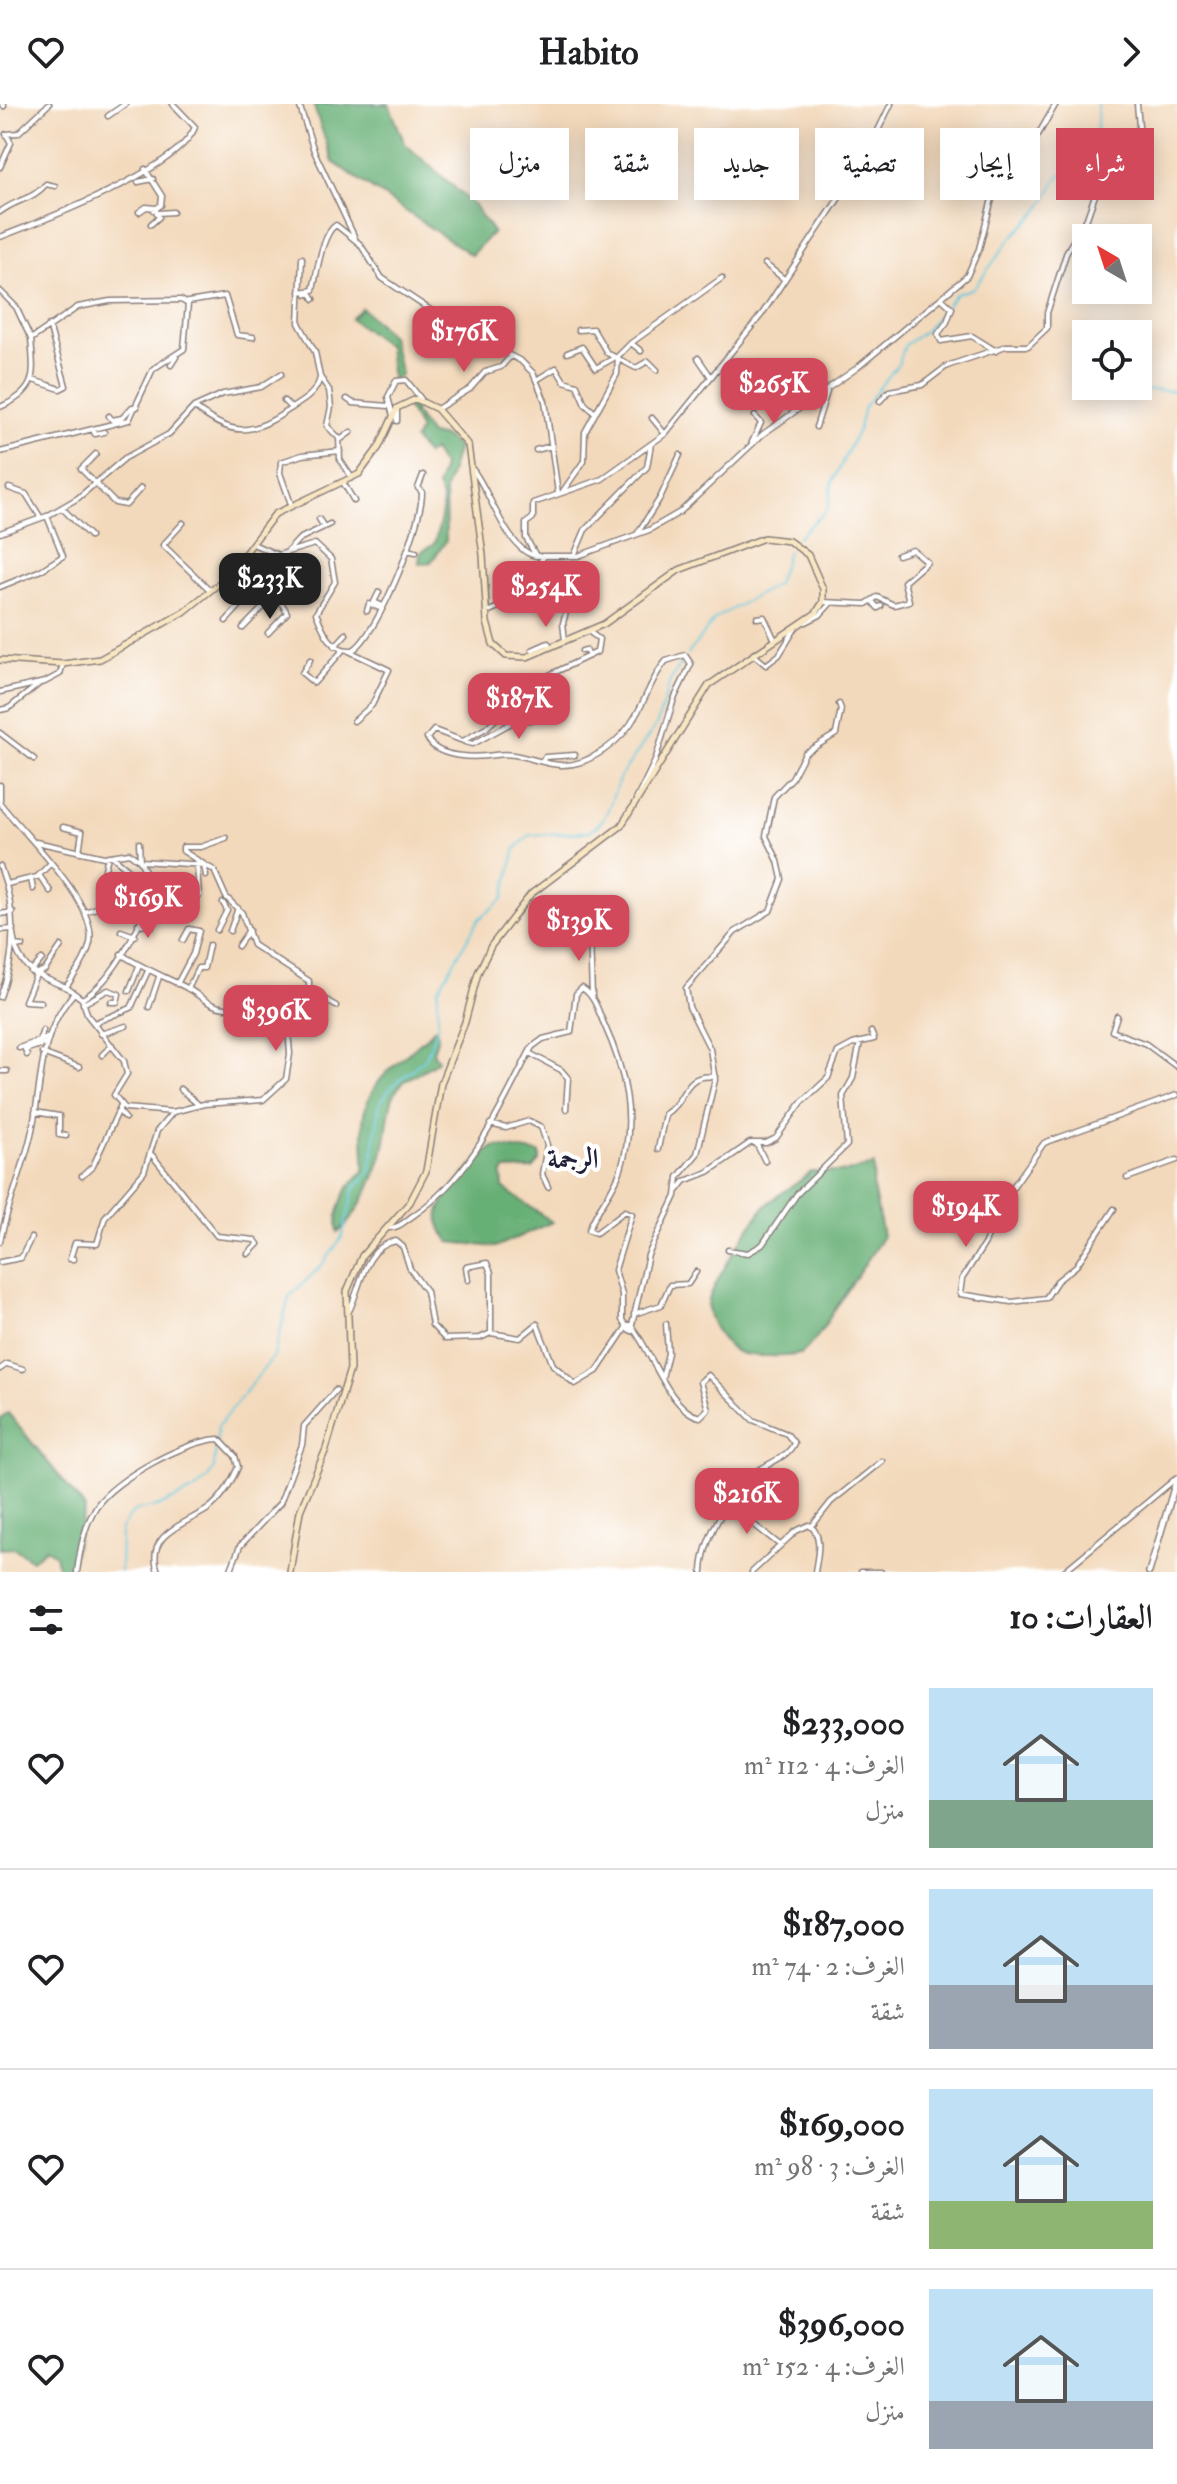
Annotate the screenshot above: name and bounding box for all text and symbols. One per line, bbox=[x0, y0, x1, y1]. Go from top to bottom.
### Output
icon: heart bbox=[24, 30, 68, 74]
text: Habito bbox=[538, 30, 639, 75]
icon: forward bbox=[1109, 30, 1153, 74]
chip: منزل bbox=[470, 128, 569, 200]
chip: شقة bbox=[585, 128, 678, 200]
chip: جديد bbox=[694, 128, 799, 200]
chip: تصفية bbox=[815, 128, 924, 200]
chip: إيجار bbox=[940, 128, 1040, 200]
chip: شراء bbox=[1056, 128, 1154, 200]
north arrow bbox=[1072, 224, 1152, 304]
map controls bbox=[1072, 224, 1152, 400]
pin: $176K bbox=[408, 306, 520, 374]
text: $176K bbox=[430, 316, 498, 348]
button: locate bbox=[1072, 320, 1152, 400]
pin: $265K bbox=[718, 358, 830, 426]
text: $265K bbox=[739, 368, 809, 400]
pin: $233K bbox=[214, 553, 326, 621]
pin: $254K bbox=[490, 561, 602, 629]
text: $233K bbox=[237, 563, 303, 595]
text: $254K bbox=[511, 571, 581, 603]
pin: $187K bbox=[463, 673, 575, 741]
text: $187K bbox=[486, 683, 552, 715]
pin: $169K bbox=[92, 872, 204, 940]
text: $169K bbox=[114, 882, 182, 914]
pin: $139K bbox=[523, 895, 635, 963]
text: $139K bbox=[546, 905, 612, 937]
pin: $396K bbox=[220, 985, 332, 1053]
text: $396K bbox=[241, 995, 311, 1027]
district label: الرجمة bbox=[547, 1142, 599, 1177]
pin: $194K bbox=[910, 1181, 1022, 1249]
text: $194K bbox=[931, 1191, 1001, 1223]
pin: $216K bbox=[691, 1468, 803, 1536]
text: $216K bbox=[713, 1478, 781, 1510]
text: العقارات: 10 bbox=[1009, 1596, 1153, 1639]
icon: filters bbox=[24, 1598, 68, 1642]
text: $233,000 bbox=[782, 1702, 905, 1745]
icon: home bbox=[993, 1720, 1089, 1816]
icon: heart bbox=[24, 1746, 68, 1790]
text: الغرف: 4 · 112 m² bbox=[744, 1750, 905, 1782]
text: منزل bbox=[865, 1795, 905, 1827]
text: $187,000 bbox=[782, 1903, 905, 1946]
icon: home bbox=[993, 1921, 1089, 2017]
icon: heart bbox=[24, 1947, 68, 1991]
text: الغرف: 2 · 74 m² bbox=[751, 1951, 905, 1983]
text: شقة bbox=[871, 1996, 905, 2028]
text: $169,000 bbox=[779, 2103, 905, 2146]
icon: home bbox=[993, 2121, 1089, 2217]
icon: heart bbox=[24, 2147, 68, 2191]
text: الغرف: 3 · 98 m² bbox=[754, 2151, 905, 2183]
text: شقة bbox=[871, 2196, 905, 2228]
text: $396,000 bbox=[778, 2303, 905, 2346]
icon: home bbox=[993, 2321, 1089, 2417]
icon: heart bbox=[24, 2347, 68, 2391]
text: الغرف: 4 · 152 m² bbox=[742, 2351, 905, 2383]
text: منزل bbox=[865, 2396, 905, 2428]

